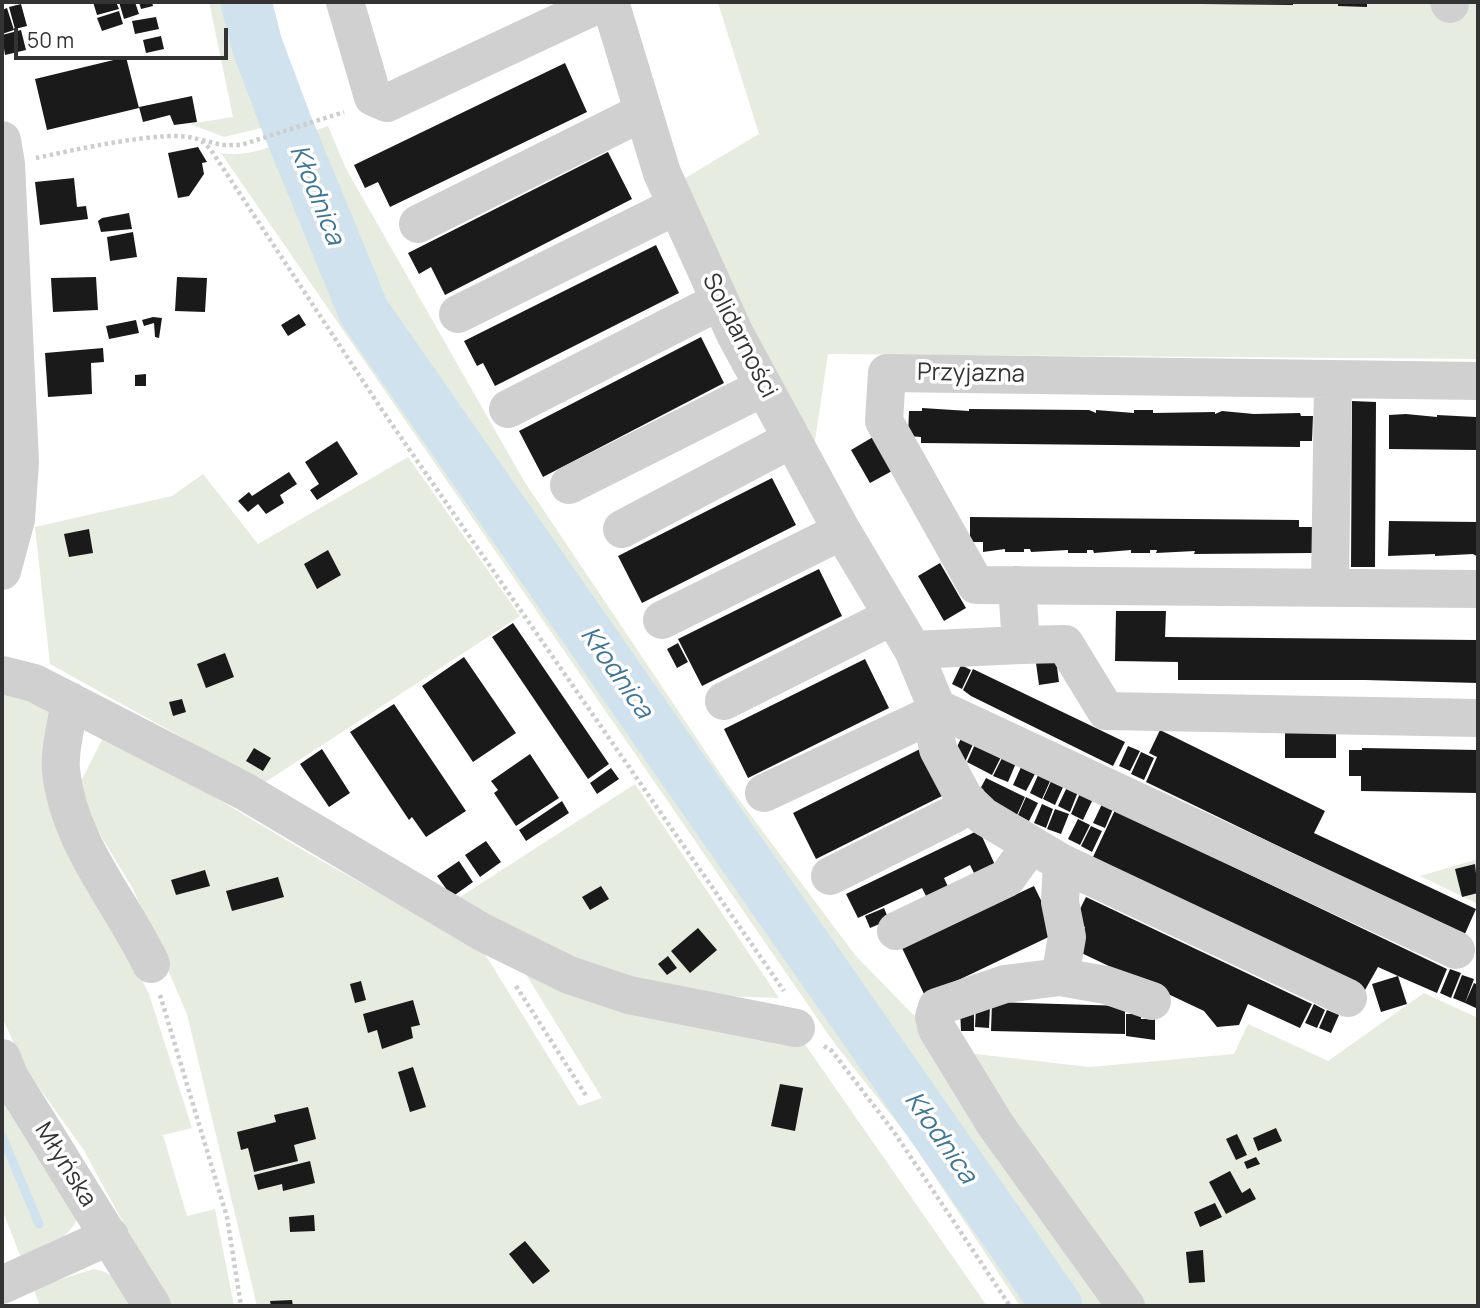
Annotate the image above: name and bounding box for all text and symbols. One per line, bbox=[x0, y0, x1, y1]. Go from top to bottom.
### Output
scale bar bbox=[18, 14, 231, 58]
text: 50 m bbox=[27, 26, 74, 54]
water label: Kłodnica bbox=[282, 141, 350, 249]
street label: Solidarności bbox=[695, 269, 783, 403]
street label: Przyjazna bbox=[917, 359, 1025, 389]
water label: Kłodnica bbox=[573, 621, 659, 725]
water label: Kłodnica bbox=[897, 1086, 983, 1190]
street label: Młyńska bbox=[28, 1118, 102, 1212]

